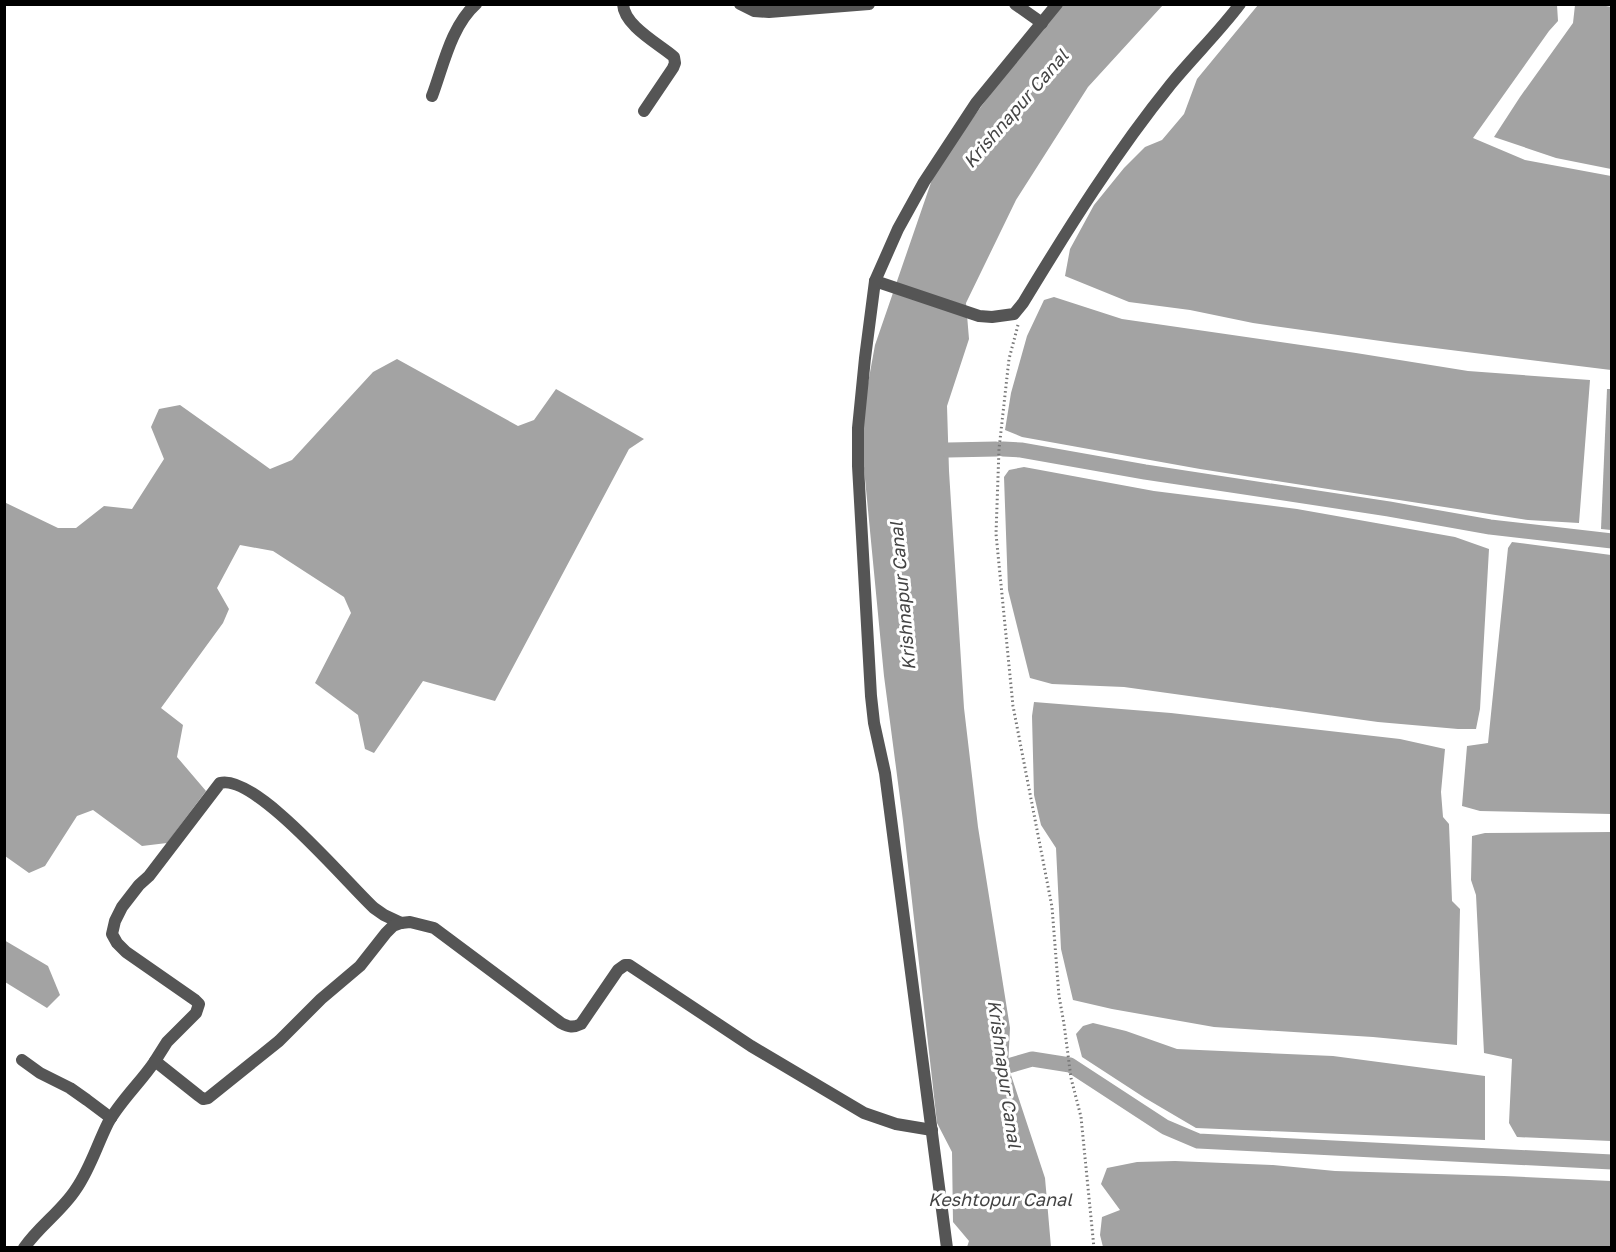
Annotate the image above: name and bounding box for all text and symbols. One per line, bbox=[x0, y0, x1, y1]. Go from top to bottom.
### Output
water label: Krishnapur Canal bbox=[958, 44, 1073, 172]
water label: Krishnapur Canal bbox=[884, 520, 919, 671]
water label: Krishnapur Canal bbox=[984, 999, 1026, 1150]
water label: Keshtopur Canal bbox=[928, 1188, 1073, 1210]

